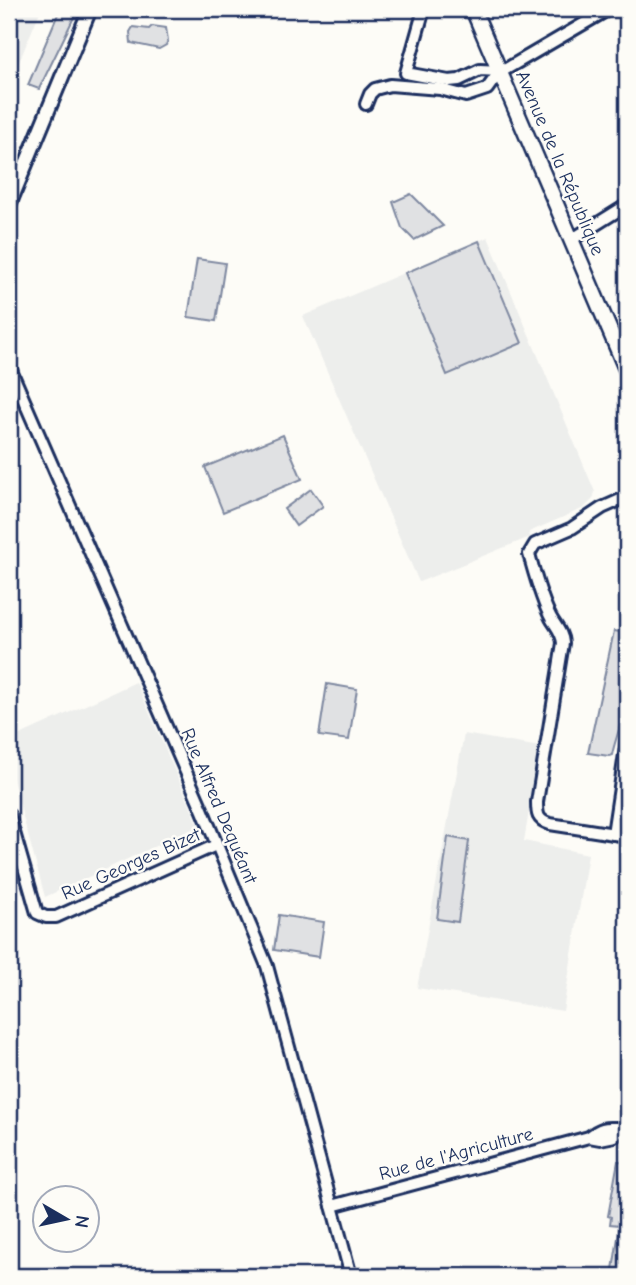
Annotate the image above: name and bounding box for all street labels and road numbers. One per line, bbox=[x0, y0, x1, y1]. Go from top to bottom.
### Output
street label: Avenue de la République bbox=[511, 67, 609, 259]
street label: Rue Alfred Dequéant bbox=[176, 725, 262, 888]
street label: Rue Georges Bizet bbox=[58, 823, 204, 905]
street label: Rue de l'Agriculture bbox=[377, 1123, 535, 1185]

